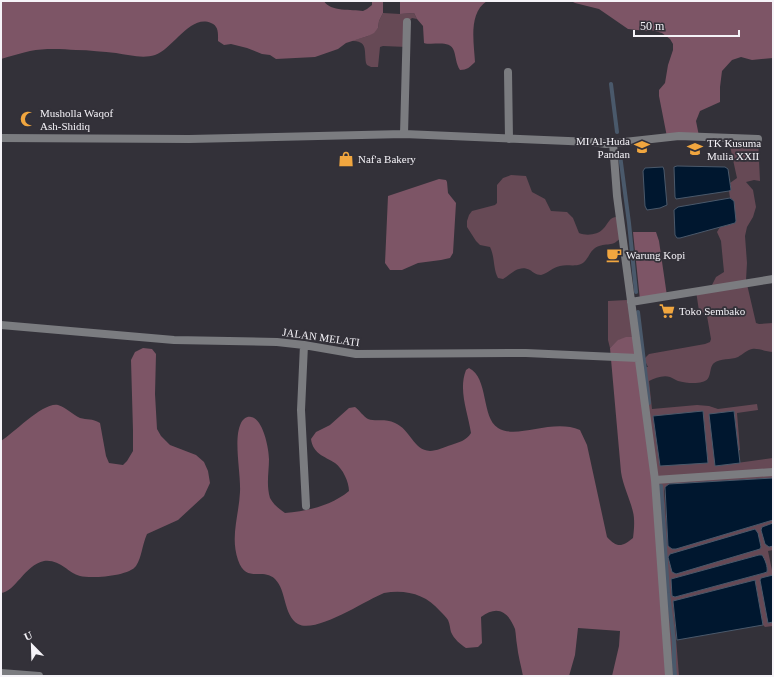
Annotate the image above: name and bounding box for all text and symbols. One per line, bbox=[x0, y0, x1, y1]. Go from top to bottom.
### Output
scale bar bbox=[634, 12, 739, 38]
text: 50 m bbox=[640, 19, 665, 33]
place label: Musholla Waqof Ash-Shidiq bbox=[40, 107, 113, 132]
mosque icon: Musholla Waqof Ash-Shidiq bbox=[19, 110, 37, 128]
place label: MI Al-Huda Pandan bbox=[576, 135, 630, 160]
place label: TK Kusuma Mulia XXII bbox=[707, 137, 761, 162]
school or university icon: MI Al-Huda Pandan bbox=[633, 138, 651, 156]
school or university icon: TK Kusuma Mulia XXII bbox=[686, 140, 704, 158]
shop icon: Naf'a Bakery bbox=[337, 150, 355, 168]
place label: Naf'a Bakery bbox=[358, 153, 416, 165]
cafe icon: Warung Kopi bbox=[605, 246, 623, 264]
place label: Warung Kopi bbox=[626, 249, 685, 261]
supermarket icon: Toko Sembako bbox=[658, 302, 676, 320]
place label: Toko Sembako bbox=[679, 305, 746, 317]
street label: JALAN MELATI bbox=[282, 326, 361, 348]
north arrow bbox=[12, 625, 52, 665]
text: U bbox=[22, 629, 34, 643]

